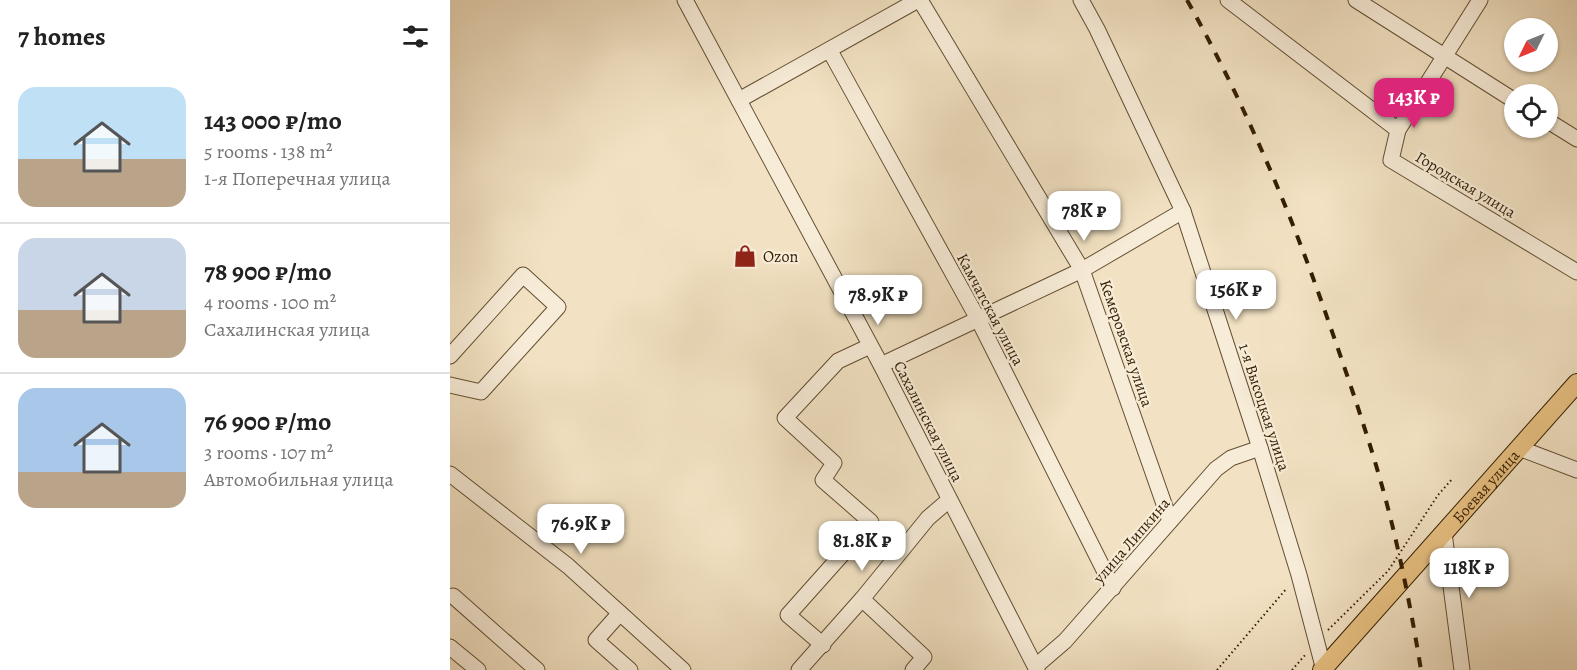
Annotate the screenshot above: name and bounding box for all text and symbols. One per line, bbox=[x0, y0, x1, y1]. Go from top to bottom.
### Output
north arrow bbox=[1504, 18, 1558, 72]
map controls bbox=[1504, 18, 1558, 138]
text: 7 homes bbox=[18, 19, 106, 54]
icon: filters bbox=[399, 20, 432, 53]
pin: 143K ₽ bbox=[1365, 78, 1463, 129]
text: 143K ₽ bbox=[1388, 84, 1440, 111]
button: locate bbox=[1504, 84, 1558, 138]
text: 143 000 ₽/mo bbox=[204, 103, 342, 138]
icon: home bbox=[66, 111, 138, 183]
text: 5 rooms · 138 m² bbox=[204, 138, 333, 165]
street label: Городская улица bbox=[1411, 146, 1520, 224]
text: 1-я Поперечная улица bbox=[204, 165, 391, 192]
pin: 78K ₽ bbox=[1042, 191, 1126, 242]
text: 78K ₽ bbox=[1062, 197, 1106, 224]
shop icon: Ozon bbox=[732, 243, 758, 269]
place label: Ozon bbox=[763, 246, 798, 268]
street label: Камчатская улица bbox=[951, 249, 1029, 370]
text: 78 900 ₽/mo bbox=[204, 254, 332, 289]
icon: home bbox=[66, 262, 138, 334]
pin: 156K ₽ bbox=[1187, 270, 1285, 321]
pin: 78.9K ₽ bbox=[823, 275, 933, 326]
text: 156K ₽ bbox=[1210, 276, 1262, 303]
street label: Кемеровская улица bbox=[1094, 277, 1158, 410]
text: 78.9K ₽ bbox=[848, 281, 908, 308]
text: 4 rooms · 100 m² bbox=[204, 289, 336, 316]
text: Сахалинская улица bbox=[204, 316, 370, 343]
street label: 1-я Высоцкая улица bbox=[1233, 341, 1295, 475]
street label: Сахалинская улица bbox=[888, 357, 968, 486]
text: 76 900 ₽/mo bbox=[204, 404, 331, 439]
icon: home bbox=[66, 412, 138, 484]
text: 3 rooms · 107 m² bbox=[204, 439, 333, 466]
street label: Боевая улица bbox=[1447, 445, 1525, 528]
text: Автомобильная улица bbox=[204, 466, 394, 493]
street label: улица Липкина bbox=[1088, 493, 1176, 589]
pin: 76.9K ₽ bbox=[526, 504, 636, 555]
text: 76.9K ₽ bbox=[551, 510, 611, 537]
pin: 81.8K ₽ bbox=[807, 521, 917, 572]
text: 81.8K ₽ bbox=[833, 527, 891, 554]
pin: 118K ₽ bbox=[1420, 548, 1518, 599]
text: 118K ₽ bbox=[1444, 554, 1494, 581]

